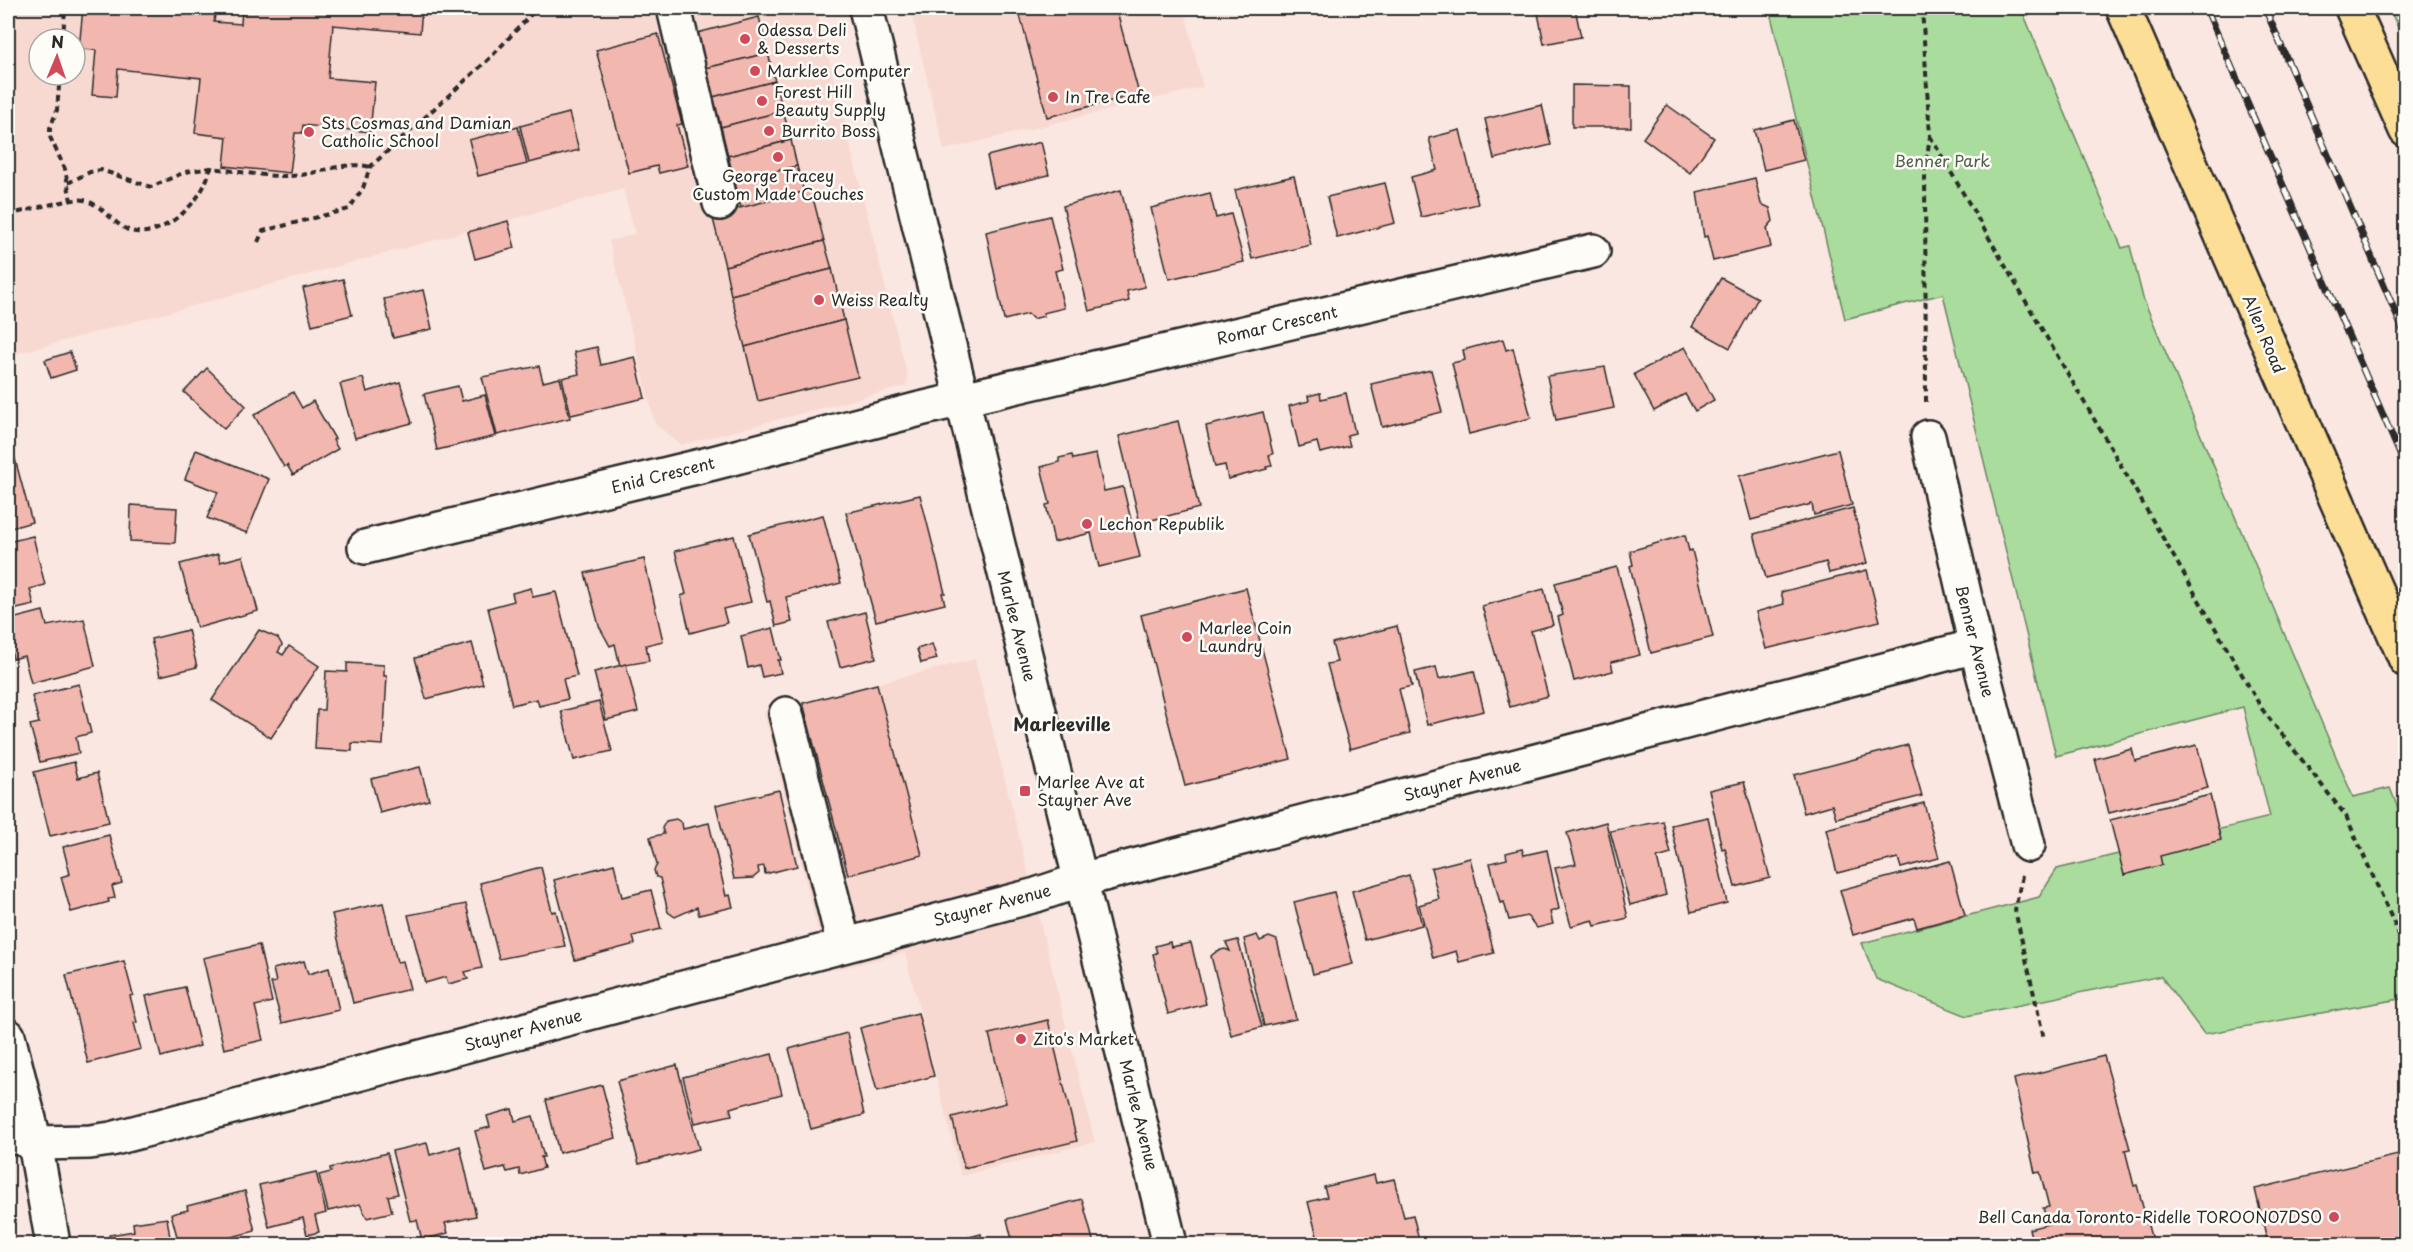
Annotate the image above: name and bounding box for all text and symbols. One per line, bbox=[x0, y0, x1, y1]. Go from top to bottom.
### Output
place label: Odessa Deli & Desserts bbox=[757, 17, 847, 59]
north arrow bbox=[27, 27, 87, 87]
text: N bbox=[51, 29, 64, 53]
marker: Odessa Deli & Desserts bbox=[738, 32, 752, 46]
place label: Marklee Computer bbox=[767, 58, 911, 82]
marker: Marklee Computer bbox=[748, 64, 762, 78]
place label: Forest Hill Beauty Supply bbox=[774, 79, 886, 121]
place label: In Tre Cafe bbox=[1065, 84, 1151, 108]
marker: In Tre Cafe bbox=[1046, 90, 1060, 104]
marker: Forest Hill Beauty Supply bbox=[755, 94, 769, 108]
place label: Sts Cosmas and Damian Catholic School bbox=[321, 110, 511, 152]
place label: Burrito Boss bbox=[781, 118, 876, 142]
marker: Burrito Boss bbox=[762, 124, 776, 138]
marker: Sts Cosmas and Damian Catholic School bbox=[302, 125, 316, 139]
park label: Benner Park bbox=[1894, 148, 1990, 172]
marker: George Tracey Custom Made Couches bbox=[771, 150, 785, 164]
place label: George Tracey Custom Made Couches bbox=[692, 163, 864, 205]
place label: Weiss Realty bbox=[831, 287, 929, 311]
street label: Allen Road bbox=[2238, 291, 2292, 377]
marker: Weiss Realty bbox=[812, 293, 826, 307]
street label: Romar Crescent bbox=[1214, 298, 1340, 350]
street label: Enid Crescent bbox=[609, 450, 717, 498]
place label: Lechon Republik bbox=[1099, 511, 1225, 535]
marker: Lechon Republik bbox=[1080, 517, 1094, 531]
street label: Marlee Avenue bbox=[993, 568, 1043, 684]
street label: Benner Avenue bbox=[1950, 582, 2002, 700]
place label: Marlee Coin Laundry bbox=[1199, 615, 1292, 657]
marker: Marlee Coin Laundry bbox=[1180, 630, 1194, 644]
district label: Marleeville bbox=[1013, 710, 1111, 737]
street label: Stayner Avenue bbox=[1400, 752, 1524, 806]
place label: Marlee Ave at Stayner Ave bbox=[1037, 769, 1145, 811]
marker: Marlee Ave at Stayner Ave bbox=[1018, 784, 1032, 798]
street label: Stayner Avenue bbox=[930, 877, 1054, 931]
street label: Stayner Avenue bbox=[461, 1002, 585, 1056]
place label: Zito's Market bbox=[1033, 1026, 1135, 1050]
marker: Zito's Market bbox=[1014, 1032, 1028, 1046]
street label: Marlee Avenue bbox=[1115, 1057, 1165, 1173]
place label: Bell Canada Toronto-Ridelle TOROON07DS0 bbox=[1977, 1204, 2322, 1228]
marker: Bell Canada Toronto-Ridelle TOROON07DS0 bbox=[2327, 1210, 2341, 1224]

